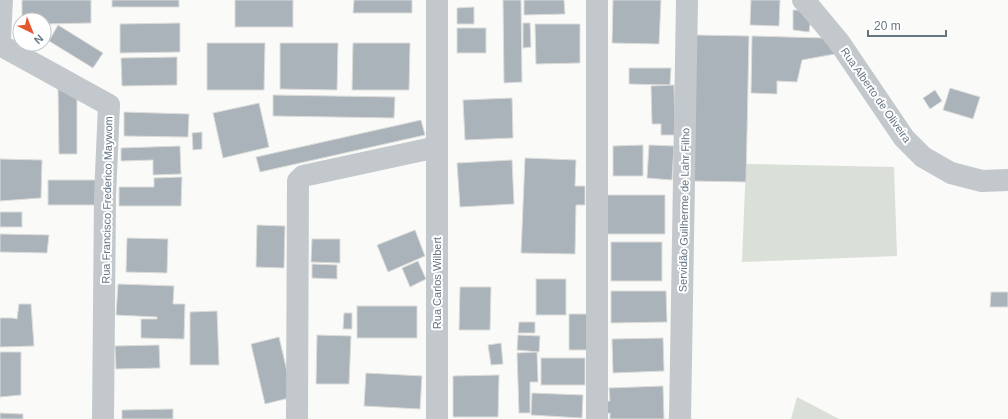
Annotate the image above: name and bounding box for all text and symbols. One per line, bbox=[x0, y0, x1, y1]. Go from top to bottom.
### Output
north arrow bbox=[12, 12, 52, 52]
scale bar bbox=[868, 12, 946, 38]
text: 20 m bbox=[874, 19, 901, 33]
text: N bbox=[32, 32, 46, 46]
street label: Rua Alberto de Oliveira bbox=[839, 45, 914, 145]
street label: Rua Francisco Frederico Maywom bbox=[100, 116, 114, 284]
street label: Servidão Guilherme de Lahr Filho bbox=[677, 128, 691, 292]
street label: Rua Carlos Wilbert bbox=[431, 237, 443, 329]

